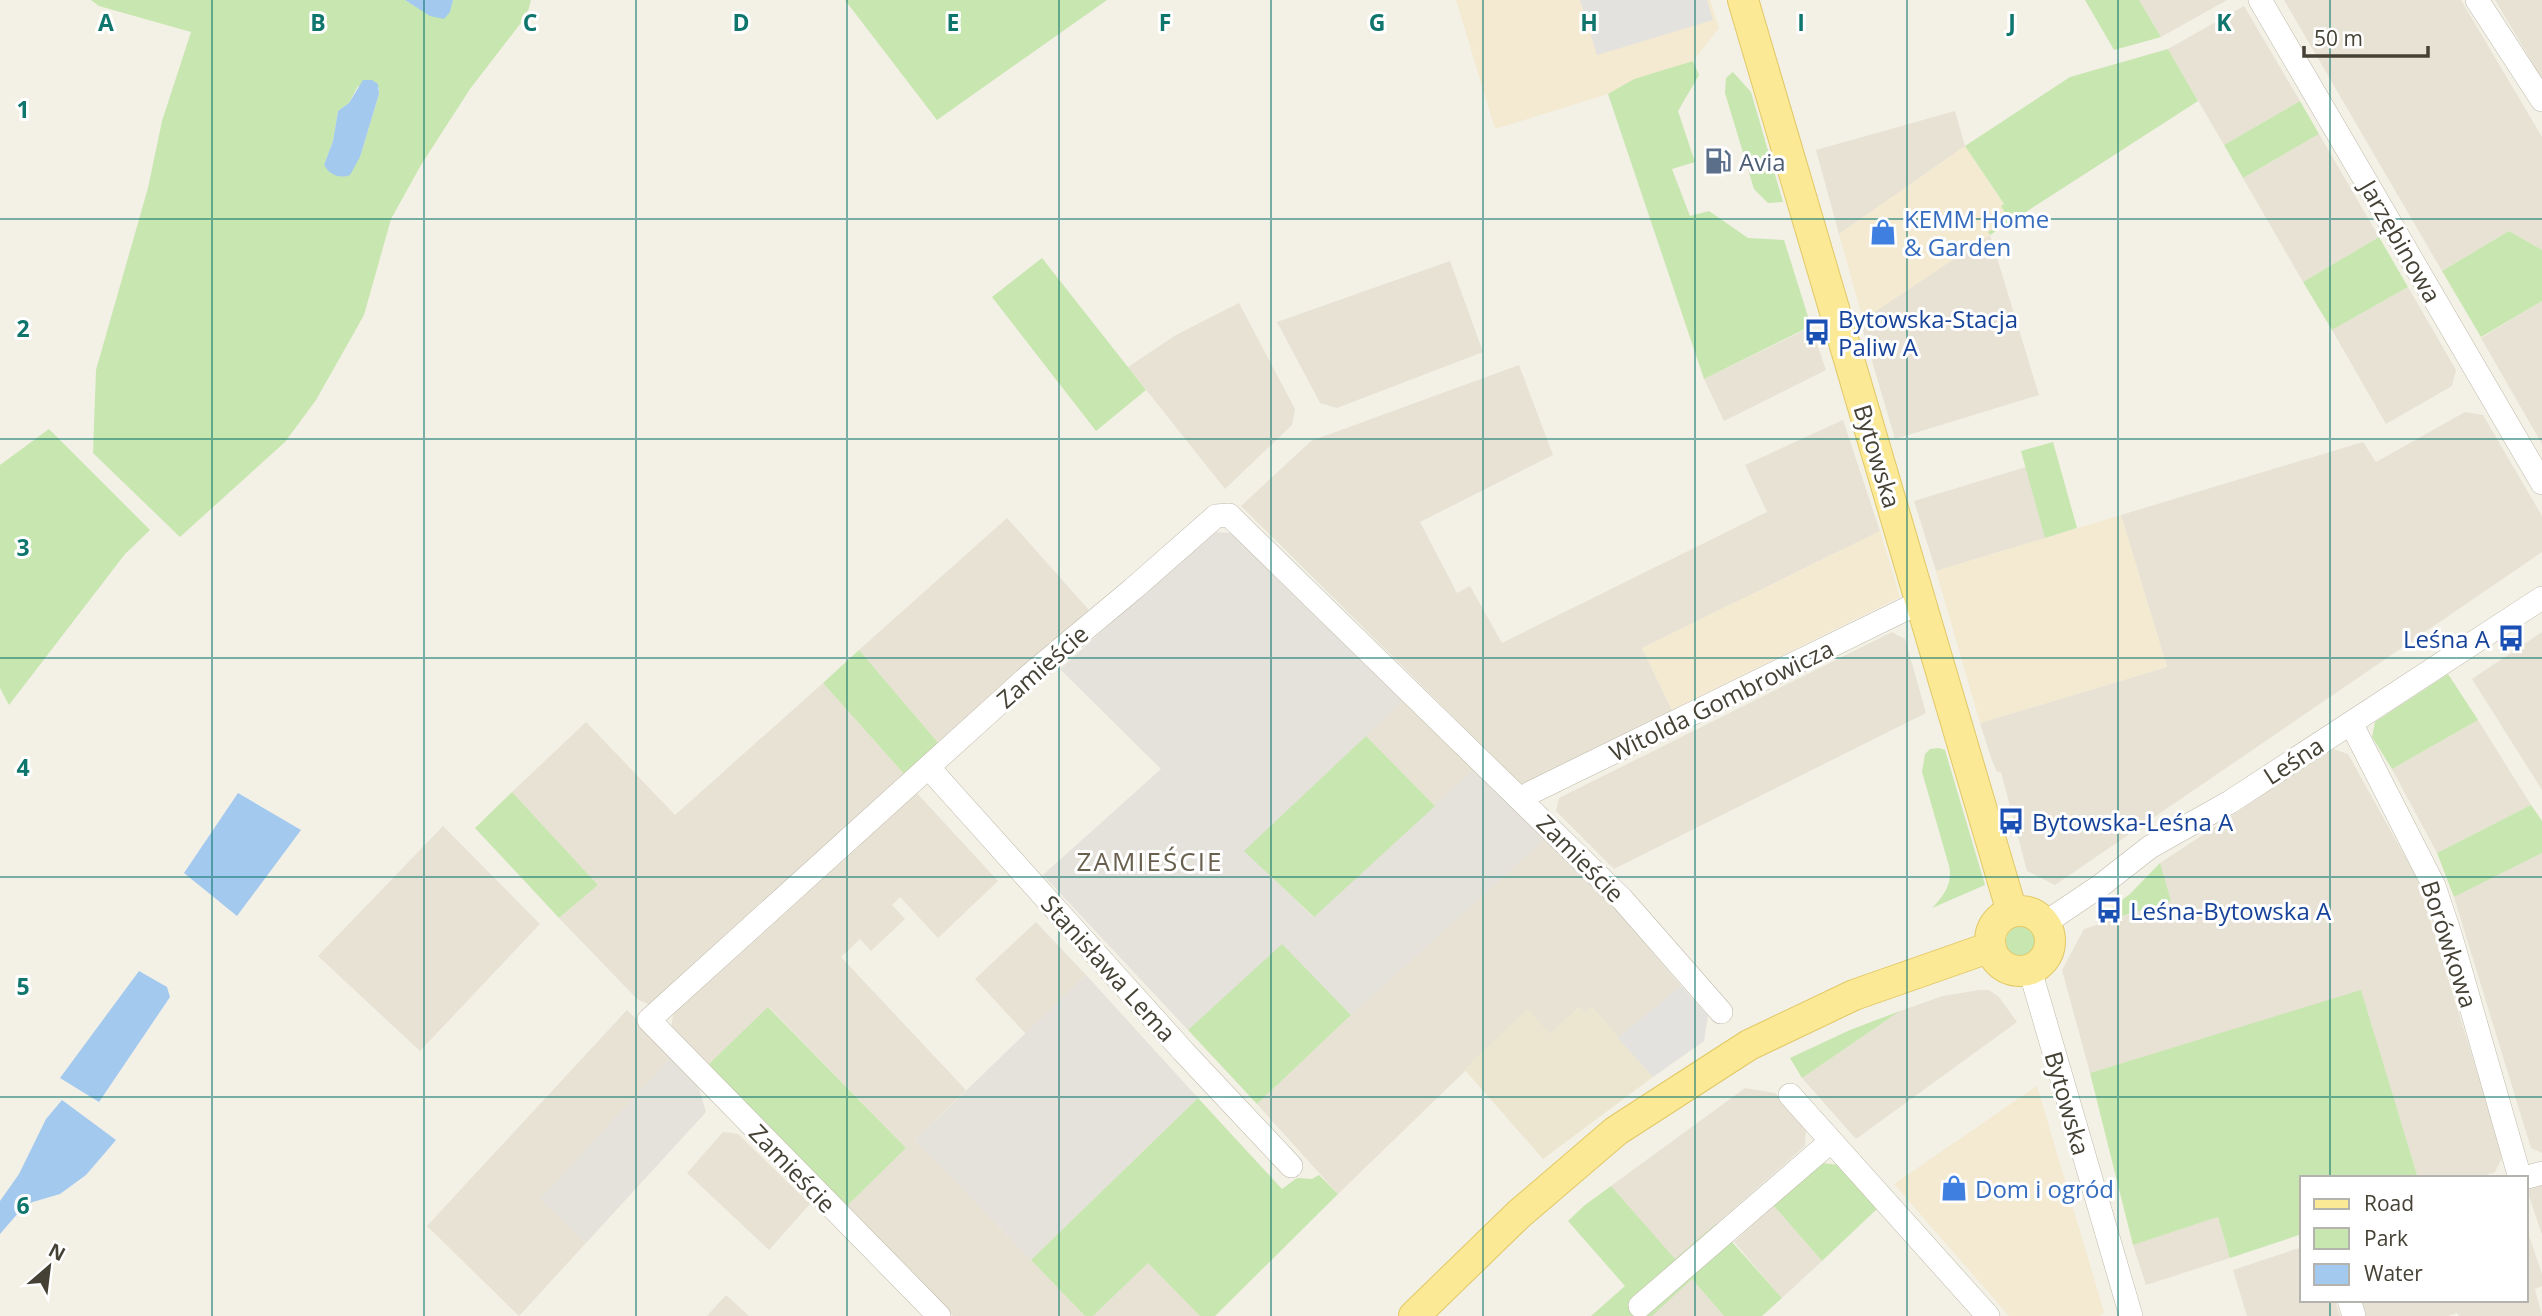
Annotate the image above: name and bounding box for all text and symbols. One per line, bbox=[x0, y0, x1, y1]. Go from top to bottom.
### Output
text: A bbox=[98, 6, 114, 38]
text: B bbox=[310, 6, 326, 38]
text: C bbox=[523, 6, 537, 38]
text: D bbox=[732, 6, 750, 38]
text: E bbox=[947, 6, 959, 38]
text: F bbox=[1159, 6, 1171, 38]
text: G bbox=[1369, 6, 1385, 38]
text: H bbox=[1580, 6, 1598, 38]
text: I bbox=[1797, 6, 1805, 38]
text: J bbox=[2006, 6, 2016, 38]
text: K bbox=[2216, 6, 2232, 38]
scale bar bbox=[2304, 14, 2428, 58]
text: 50 m bbox=[2314, 24, 2363, 52]
text: 1 bbox=[16, 93, 30, 125]
place label: Avia bbox=[1739, 145, 1786, 178]
fuel station icon: Avia bbox=[1703, 146, 1733, 176]
street label: Jarzębinowa bbox=[2352, 172, 2449, 308]
place label: KEMM Home & Garden bbox=[1904, 202, 2049, 263]
shop icon: KEMM Home & Garden bbox=[1868, 217, 1898, 247]
place label: Bytowska-Stacja Paliw A bbox=[1838, 302, 2018, 363]
text: 2 bbox=[16, 312, 30, 344]
bus stop icon: Bytowska-Stacja Paliw A bbox=[1802, 317, 1832, 347]
street label: Bytowska bbox=[1847, 400, 1909, 512]
text: 3 bbox=[16, 531, 30, 563]
street label: Zamieście bbox=[989, 617, 1095, 715]
place label: Leśna A bbox=[2403, 622, 2491, 655]
bus stop icon: Leśna A bbox=[2496, 623, 2526, 653]
street label: Witolda Gombrowicza bbox=[1604, 631, 1838, 769]
street label: Leśna bbox=[2257, 728, 2329, 792]
text: 4 bbox=[16, 751, 30, 783]
place label: Bytowska-Leśna A bbox=[2032, 805, 2234, 838]
bus stop icon: Bytowska-Leśna A bbox=[1996, 806, 2026, 836]
street label: Zamieście bbox=[1530, 807, 1632, 909]
district label: ZAMIEŚCIE bbox=[1077, 843, 1223, 879]
street label: Borówkowa bbox=[2414, 876, 2486, 1012]
street label: Stanisława Lema bbox=[1034, 888, 1184, 1048]
place label: Leśna-Bytowska A bbox=[2130, 894, 2332, 927]
bus stop icon: Leśna-Bytowska A bbox=[2094, 895, 2124, 925]
text: 5 bbox=[16, 970, 30, 1002]
street label: Bytowska bbox=[2037, 1047, 2099, 1159]
street label: Zamieście bbox=[742, 1117, 844, 1219]
place label: Dom i ogród bbox=[1975, 1172, 2114, 1205]
shop icon: Dom i ogród bbox=[1939, 1173, 1969, 1203]
legend bbox=[2300, 1176, 2528, 1302]
text: 6 bbox=[16, 1189, 30, 1221]
text: Road bbox=[2364, 1189, 2414, 1217]
text: Park bbox=[2364, 1224, 2408, 1252]
north arrow bbox=[14, 1232, 84, 1302]
text: N bbox=[44, 1237, 70, 1267]
text: Water bbox=[2364, 1259, 2423, 1287]

